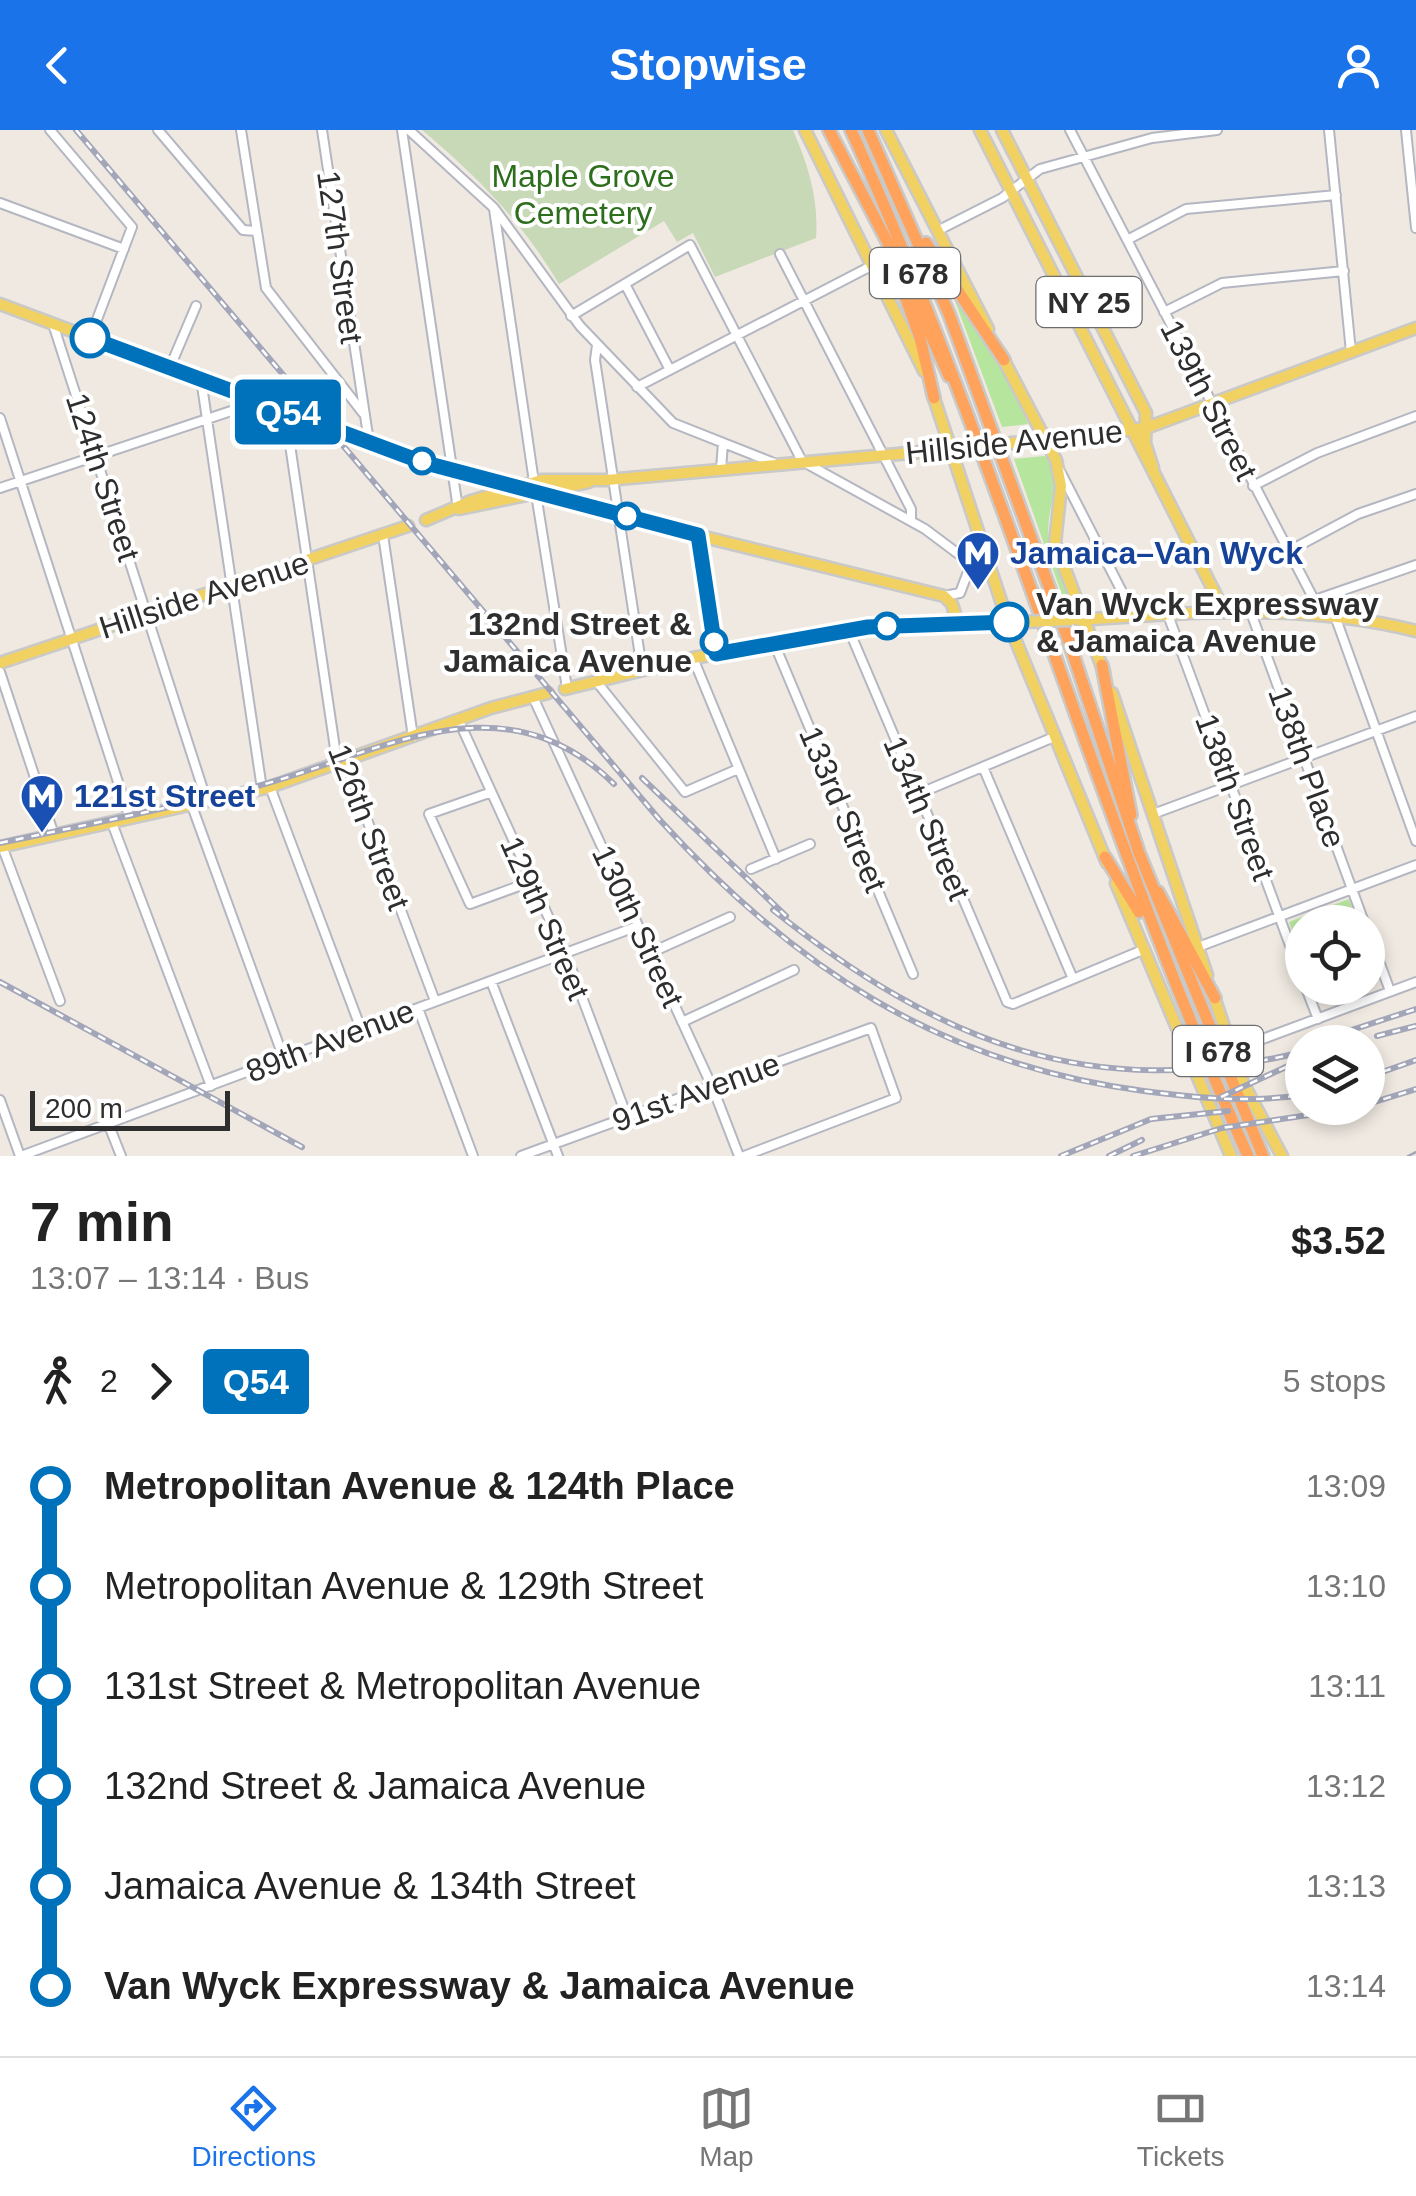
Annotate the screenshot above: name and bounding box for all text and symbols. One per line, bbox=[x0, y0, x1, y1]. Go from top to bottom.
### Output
icon: back bbox=[30, 38, 85, 93]
icon: person bbox=[1331, 38, 1386, 93]
text: Stopwise bbox=[609, 39, 807, 90]
park label: Maple Grove Cemetery bbox=[491, 158, 675, 231]
street label: 127th Street bbox=[310, 168, 370, 346]
road number: I 678 bbox=[870, 248, 960, 298]
road number: NY 25 bbox=[1036, 277, 1142, 327]
street label: 139th Street bbox=[1153, 314, 1265, 486]
unlabelled marker bbox=[71, 319, 109, 357]
line badge: Q54 bbox=[230, 380, 346, 444]
street label: 124th Street bbox=[59, 389, 147, 566]
text: Q54 bbox=[255, 393, 321, 432]
street label: Hillside Avenue bbox=[904, 413, 1124, 471]
unlabelled marker bbox=[409, 448, 435, 474]
unlabelled marker bbox=[614, 503, 640, 529]
metro station icon: Jamaica–Van Wyck bbox=[955, 530, 1001, 591]
place label: Jamaica–Van Wyck bbox=[1010, 535, 1303, 571]
street label: Hillside Avenue bbox=[95, 544, 313, 646]
place label: Van Wyck Expressway & Jamaica Avenue bbox=[1036, 586, 1379, 659]
marker: Van Wyck Expressway & Jamaica Avenue bbox=[990, 603, 1028, 641]
place label: 132nd Street & Jamaica Avenue bbox=[444, 606, 692, 679]
unlabelled marker bbox=[874, 613, 900, 639]
marker: 132nd Street & Jamaica Avenue bbox=[701, 629, 727, 655]
street label: 138th Place bbox=[1261, 681, 1353, 853]
street label: 138th Street bbox=[1188, 709, 1282, 885]
street label: 133rd Street bbox=[792, 721, 894, 897]
street label: 134th Street bbox=[876, 731, 978, 905]
street label: 126th Street bbox=[321, 739, 417, 915]
metro station icon: 121st Street bbox=[19, 773, 65, 834]
place label: 121st Street bbox=[74, 778, 256, 814]
street label: 129th Street bbox=[493, 831, 597, 1005]
street label: 130th Street bbox=[585, 839, 691, 1013]
map controls bbox=[1285, 905, 1385, 1125]
button: locate bbox=[1285, 905, 1385, 1005]
street label: 89th Avenue bbox=[241, 992, 419, 1090]
button: layers bbox=[1285, 1025, 1385, 1125]
road number: I 678 bbox=[1173, 1026, 1263, 1076]
street label: 91st Avenue bbox=[607, 1045, 785, 1139]
scale bar bbox=[30, 1086, 230, 1130]
text: 200 m bbox=[45, 1093, 123, 1124]
text: 7 min bbox=[30, 1191, 174, 1253]
text: $3.52 bbox=[1291, 1220, 1386, 1262]
text: 13:07 – 13:14 · Bus bbox=[30, 1260, 309, 1296]
icon: walk bbox=[30, 1354, 85, 1409]
icon: forward bbox=[133, 1354, 188, 1409]
text: Q54 bbox=[223, 1362, 289, 1401]
text: 2 bbox=[100, 1363, 118, 1399]
text: 5 stops bbox=[1283, 1363, 1386, 1399]
text: Metropolitan Avenue & 124th Place bbox=[104, 1465, 735, 1507]
text: 13:09 bbox=[1306, 1468, 1386, 1504]
text: Metropolitan Avenue & 129th Street bbox=[104, 1565, 703, 1607]
text: 13:10 bbox=[1306, 1568, 1386, 1604]
text: 131st Street & Metropolitan Avenue bbox=[104, 1665, 701, 1707]
text: 13:11 bbox=[1308, 1668, 1386, 1704]
text: 132nd Street & Jamaica Avenue bbox=[104, 1765, 646, 1807]
text: 13:12 bbox=[1306, 1768, 1386, 1804]
text: Jamaica Avenue & 134th Street bbox=[104, 1865, 636, 1907]
text: 13:13 bbox=[1306, 1868, 1386, 1904]
text: Van Wyck Expressway & Jamaica Avenue bbox=[104, 1965, 855, 2007]
text: 13:14 bbox=[1306, 1968, 1386, 2004]
tab: Directions bbox=[191, 2081, 316, 2173]
tab: Map bbox=[699, 2081, 754, 2173]
tab: Tickets bbox=[1137, 2081, 1225, 2173]

